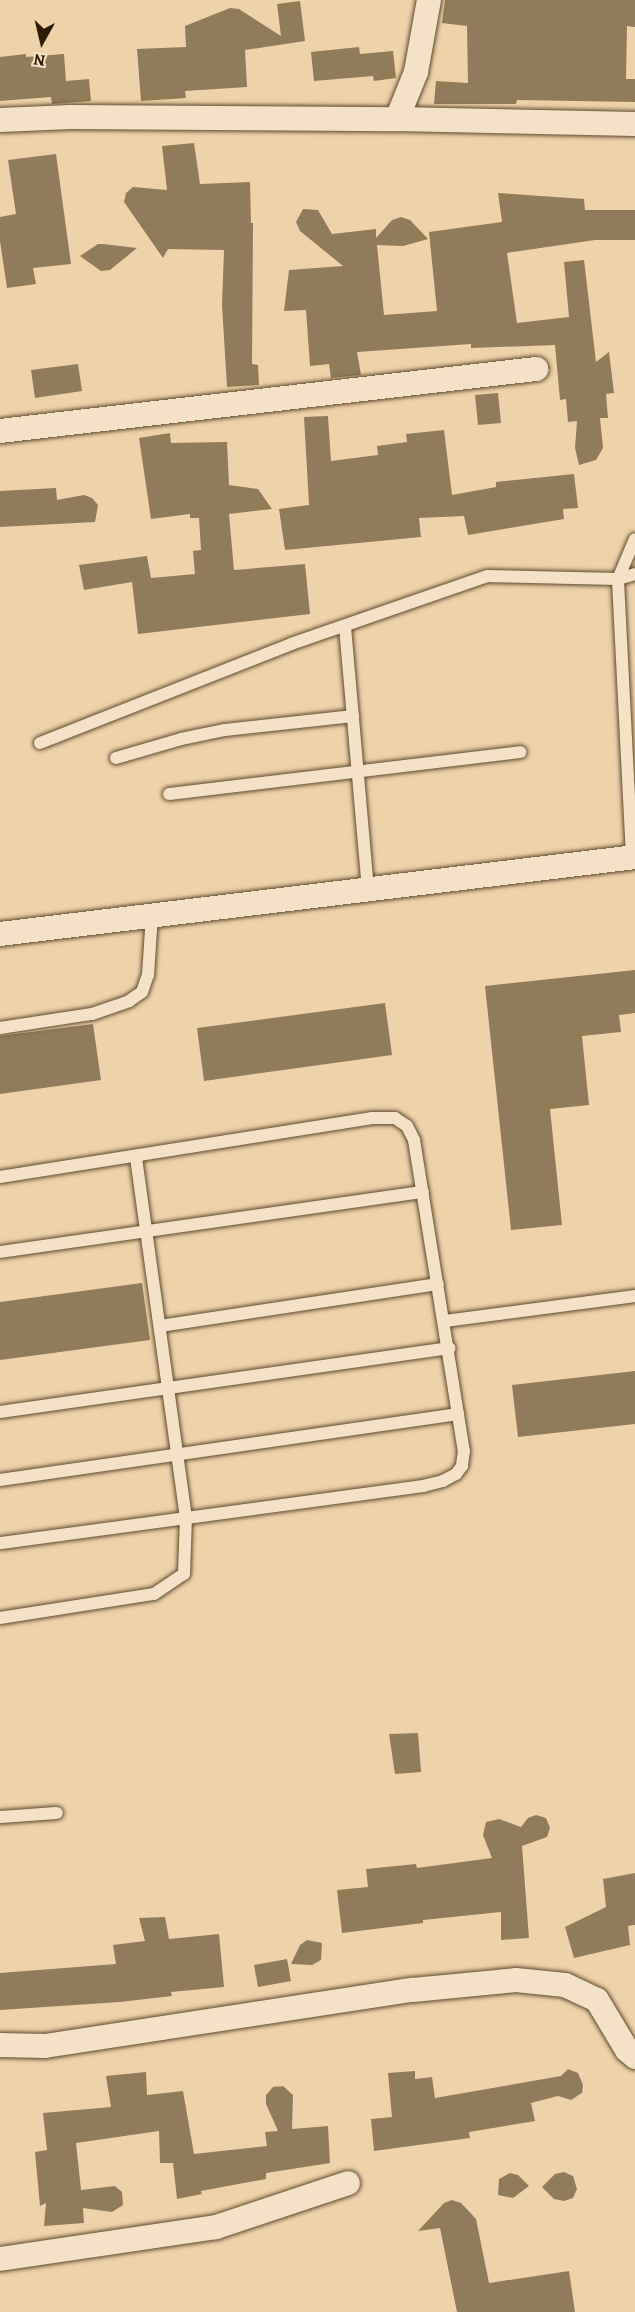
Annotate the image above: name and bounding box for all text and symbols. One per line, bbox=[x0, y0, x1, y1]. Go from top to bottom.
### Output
north arrow bbox=[12, 12, 72, 72]
text: N bbox=[32, 48, 47, 72]

